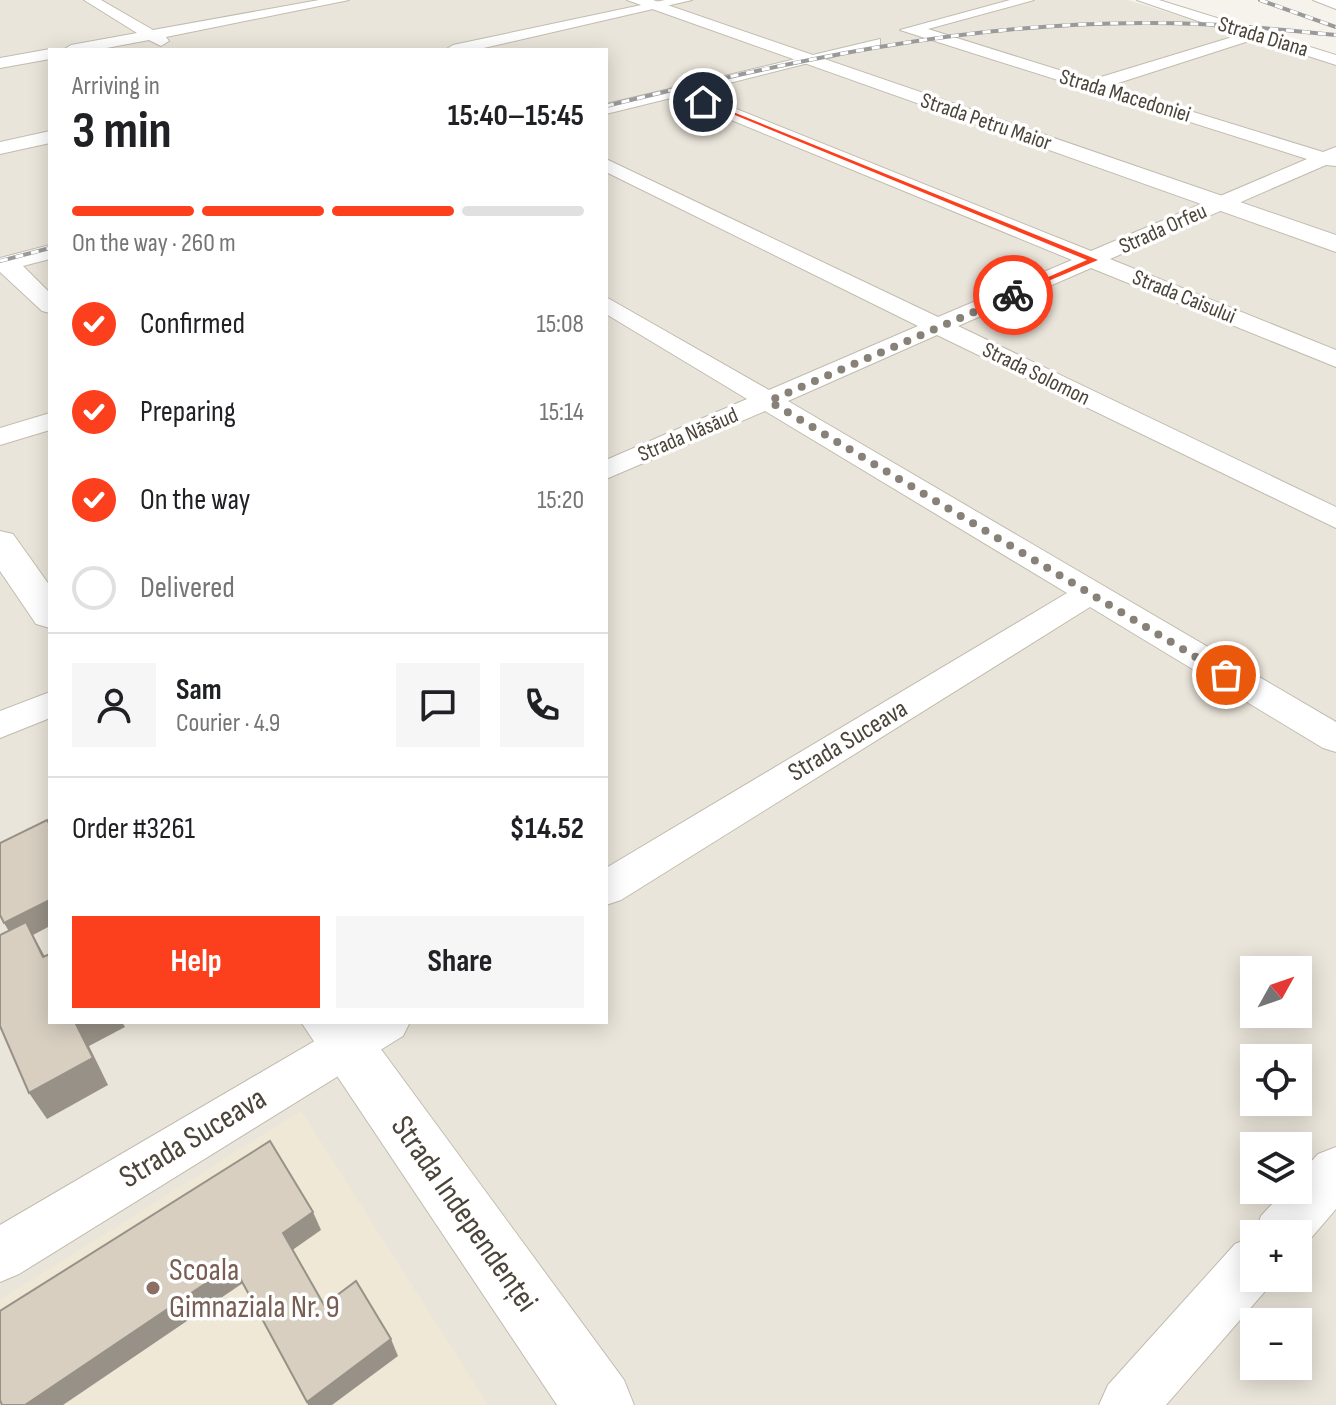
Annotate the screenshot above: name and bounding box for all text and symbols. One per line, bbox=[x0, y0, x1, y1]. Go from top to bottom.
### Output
street label: Strada Diana bbox=[1215, 10, 1311, 64]
street label: Strada Macedoniei bbox=[1056, 63, 1194, 129]
pin bbox=[669, 68, 737, 136]
text: Arriving in bbox=[72, 71, 160, 102]
icon: home bbox=[681, 80, 725, 124]
street label: Strada Petru Maior bbox=[917, 87, 1055, 157]
text: 15:40–15:45 bbox=[448, 98, 584, 134]
text: 3 min bbox=[72, 100, 172, 163]
street label: Strada Orfeu bbox=[1115, 198, 1211, 260]
text: On the way · 260 m bbox=[72, 228, 236, 259]
courier bbox=[973, 255, 1053, 335]
street label: Strada Caisului bbox=[1128, 264, 1240, 330]
icon: bike bbox=[991, 273, 1035, 317]
icon: check bbox=[72, 302, 116, 346]
text: Confirmed bbox=[140, 306, 245, 342]
text: 15:08 bbox=[537, 309, 584, 340]
street label: Strada Solomon bbox=[978, 336, 1094, 412]
icon: check bbox=[72, 390, 116, 434]
text: Preparing bbox=[140, 394, 236, 430]
text: 15:14 bbox=[540, 397, 584, 428]
street label: Strada Năsăud bbox=[634, 402, 742, 468]
icon: check bbox=[72, 478, 116, 522]
text: On the way bbox=[140, 482, 250, 518]
text: 15:20 bbox=[537, 485, 584, 516]
text: Delivered bbox=[140, 570, 235, 606]
pin bbox=[1192, 641, 1260, 709]
icon: bag bbox=[1204, 653, 1248, 697]
button: person bbox=[72, 663, 156, 747]
button: chat bbox=[396, 663, 480, 747]
button: phone bbox=[500, 663, 584, 747]
text: Sam bbox=[176, 672, 222, 708]
street label: Strada Suceava bbox=[783, 693, 913, 789]
text: Courier · 4.9 bbox=[176, 708, 280, 739]
text: Order #3261 bbox=[72, 811, 195, 847]
text: $14.52 bbox=[510, 811, 584, 847]
button: Help bbox=[72, 916, 320, 1008]
button: Share bbox=[336, 916, 584, 1008]
north arrow bbox=[1240, 956, 1312, 1028]
map controls bbox=[1240, 956, 1312, 1380]
button: locate bbox=[1240, 1044, 1312, 1116]
street label: Strada Suceava bbox=[113, 1079, 273, 1197]
street label: Strada Independenței bbox=[382, 1109, 546, 1319]
button: layers bbox=[1240, 1132, 1312, 1204]
button: + bbox=[1240, 1220, 1312, 1292]
place label: Scoala Gimnaziala Nr. 9 bbox=[169, 1251, 340, 1327]
marker: Scoala Gimnaziala Nr. 9 bbox=[144, 1279, 162, 1297]
button: − bbox=[1240, 1308, 1312, 1380]

